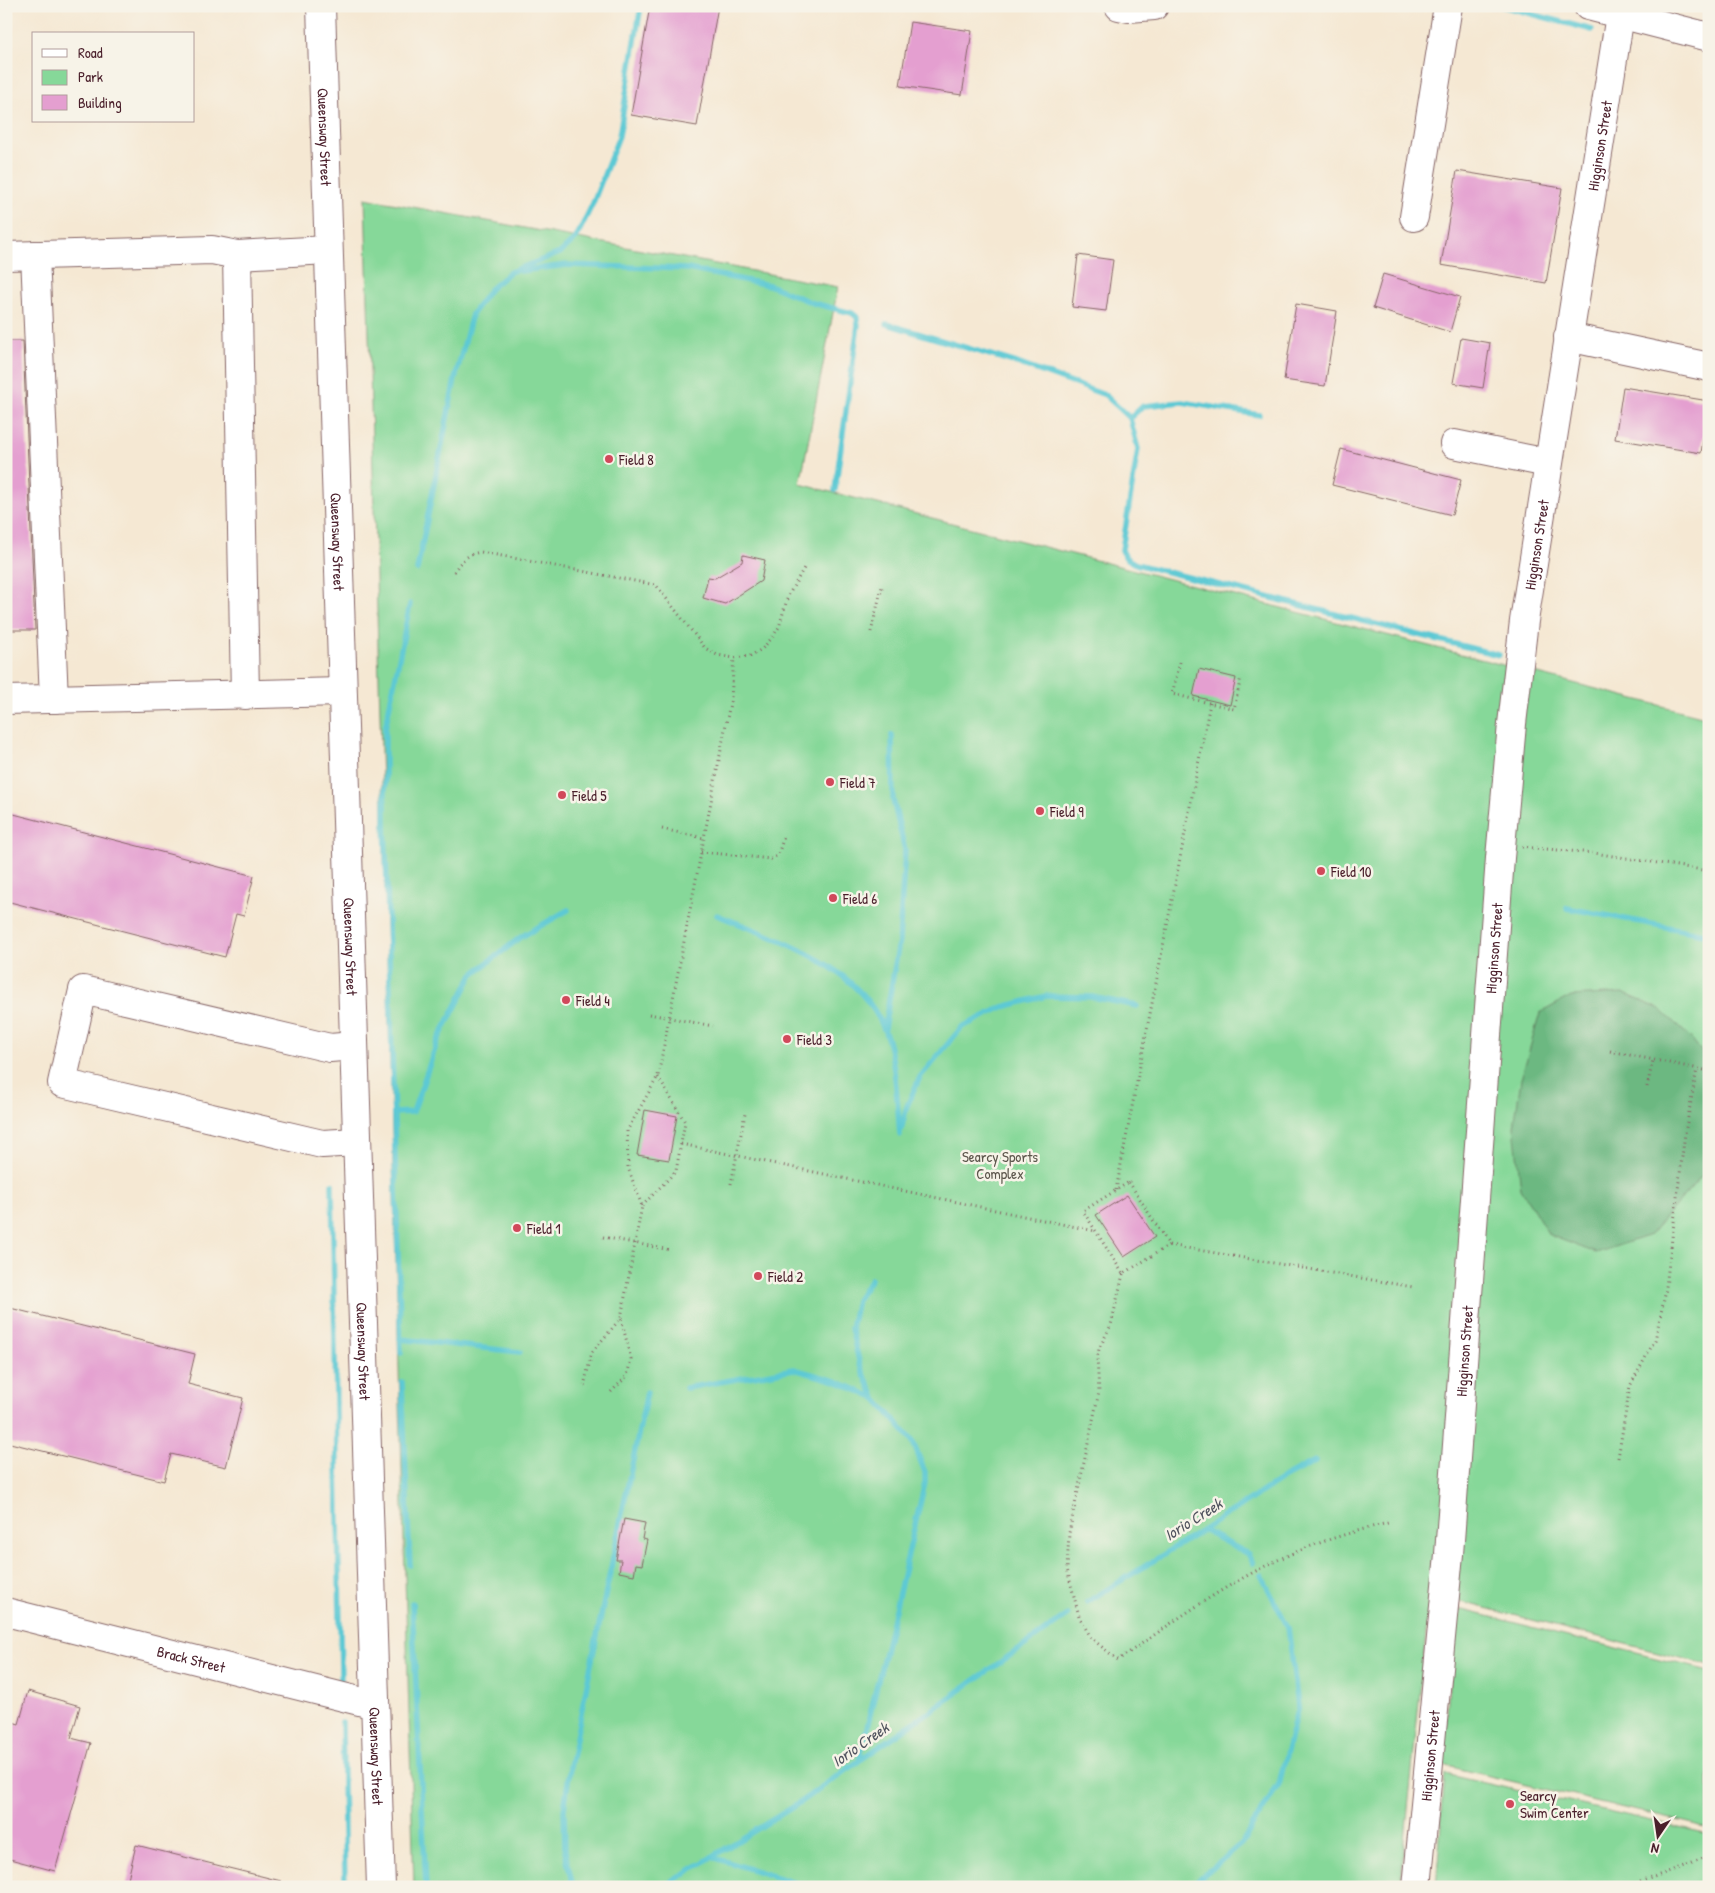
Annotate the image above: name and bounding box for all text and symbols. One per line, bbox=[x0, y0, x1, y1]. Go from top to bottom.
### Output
legend bbox=[32, 32, 195, 122]
text: Road bbox=[78, 42, 103, 63]
text: Park bbox=[78, 66, 103, 87]
street label: Queensway Street bbox=[313, 88, 337, 187]
text: Building bbox=[78, 92, 122, 113]
street label: Higginson Street bbox=[1582, 98, 1617, 192]
place label: Field 8 bbox=[618, 449, 654, 470]
marker: Field 8 bbox=[603, 453, 615, 465]
street label: Queensway Street bbox=[326, 492, 350, 592]
street label: Higginson Street bbox=[1519, 497, 1554, 591]
place label: Field 7 bbox=[839, 772, 876, 793]
marker: Field 7 bbox=[824, 776, 836, 788]
place label: Field 5 bbox=[571, 785, 607, 806]
marker: Field 5 bbox=[556, 789, 568, 801]
place label: Field 9 bbox=[1049, 801, 1084, 822]
marker: Field 9 bbox=[1034, 805, 1046, 817]
place label: Field 10 bbox=[1330, 861, 1372, 882]
marker: Field 10 bbox=[1315, 865, 1327, 877]
place label: Field 6 bbox=[842, 888, 877, 909]
marker: Field 6 bbox=[827, 892, 839, 904]
street label: Queensway Street bbox=[339, 897, 363, 997]
street label: Higginson Street bbox=[1480, 901, 1507, 994]
place label: Field 4 bbox=[575, 990, 610, 1011]
marker: Field 4 bbox=[560, 994, 572, 1006]
place label: Field 3 bbox=[796, 1029, 832, 1050]
marker: Field 3 bbox=[781, 1033, 793, 1045]
park label: Searcy Sports Complex bbox=[962, 1146, 1038, 1184]
place label: Field 1 bbox=[526, 1218, 561, 1239]
marker: Field 1 bbox=[511, 1222, 523, 1234]
place label: Field 2 bbox=[767, 1266, 803, 1287]
marker: Field 2 bbox=[752, 1270, 764, 1282]
street label: Queensway Street bbox=[352, 1302, 376, 1401]
street label: Higginson Street bbox=[1450, 1304, 1478, 1397]
water label: Iorio Creek bbox=[1160, 1492, 1227, 1545]
street label: Brack Street bbox=[155, 1640, 228, 1678]
street label: Queensway Street bbox=[365, 1707, 389, 1806]
street label: Higginson Street bbox=[1415, 1708, 1445, 1802]
water label: Iorio Creek bbox=[827, 1716, 894, 1771]
place label: Searcy Swim Center bbox=[1520, 1785, 1589, 1823]
marker: Searcy Swim Center bbox=[1504, 1798, 1516, 1810]
north arrow bbox=[1632, 1810, 1682, 1860]
text: N bbox=[1649, 1839, 1661, 1859]

